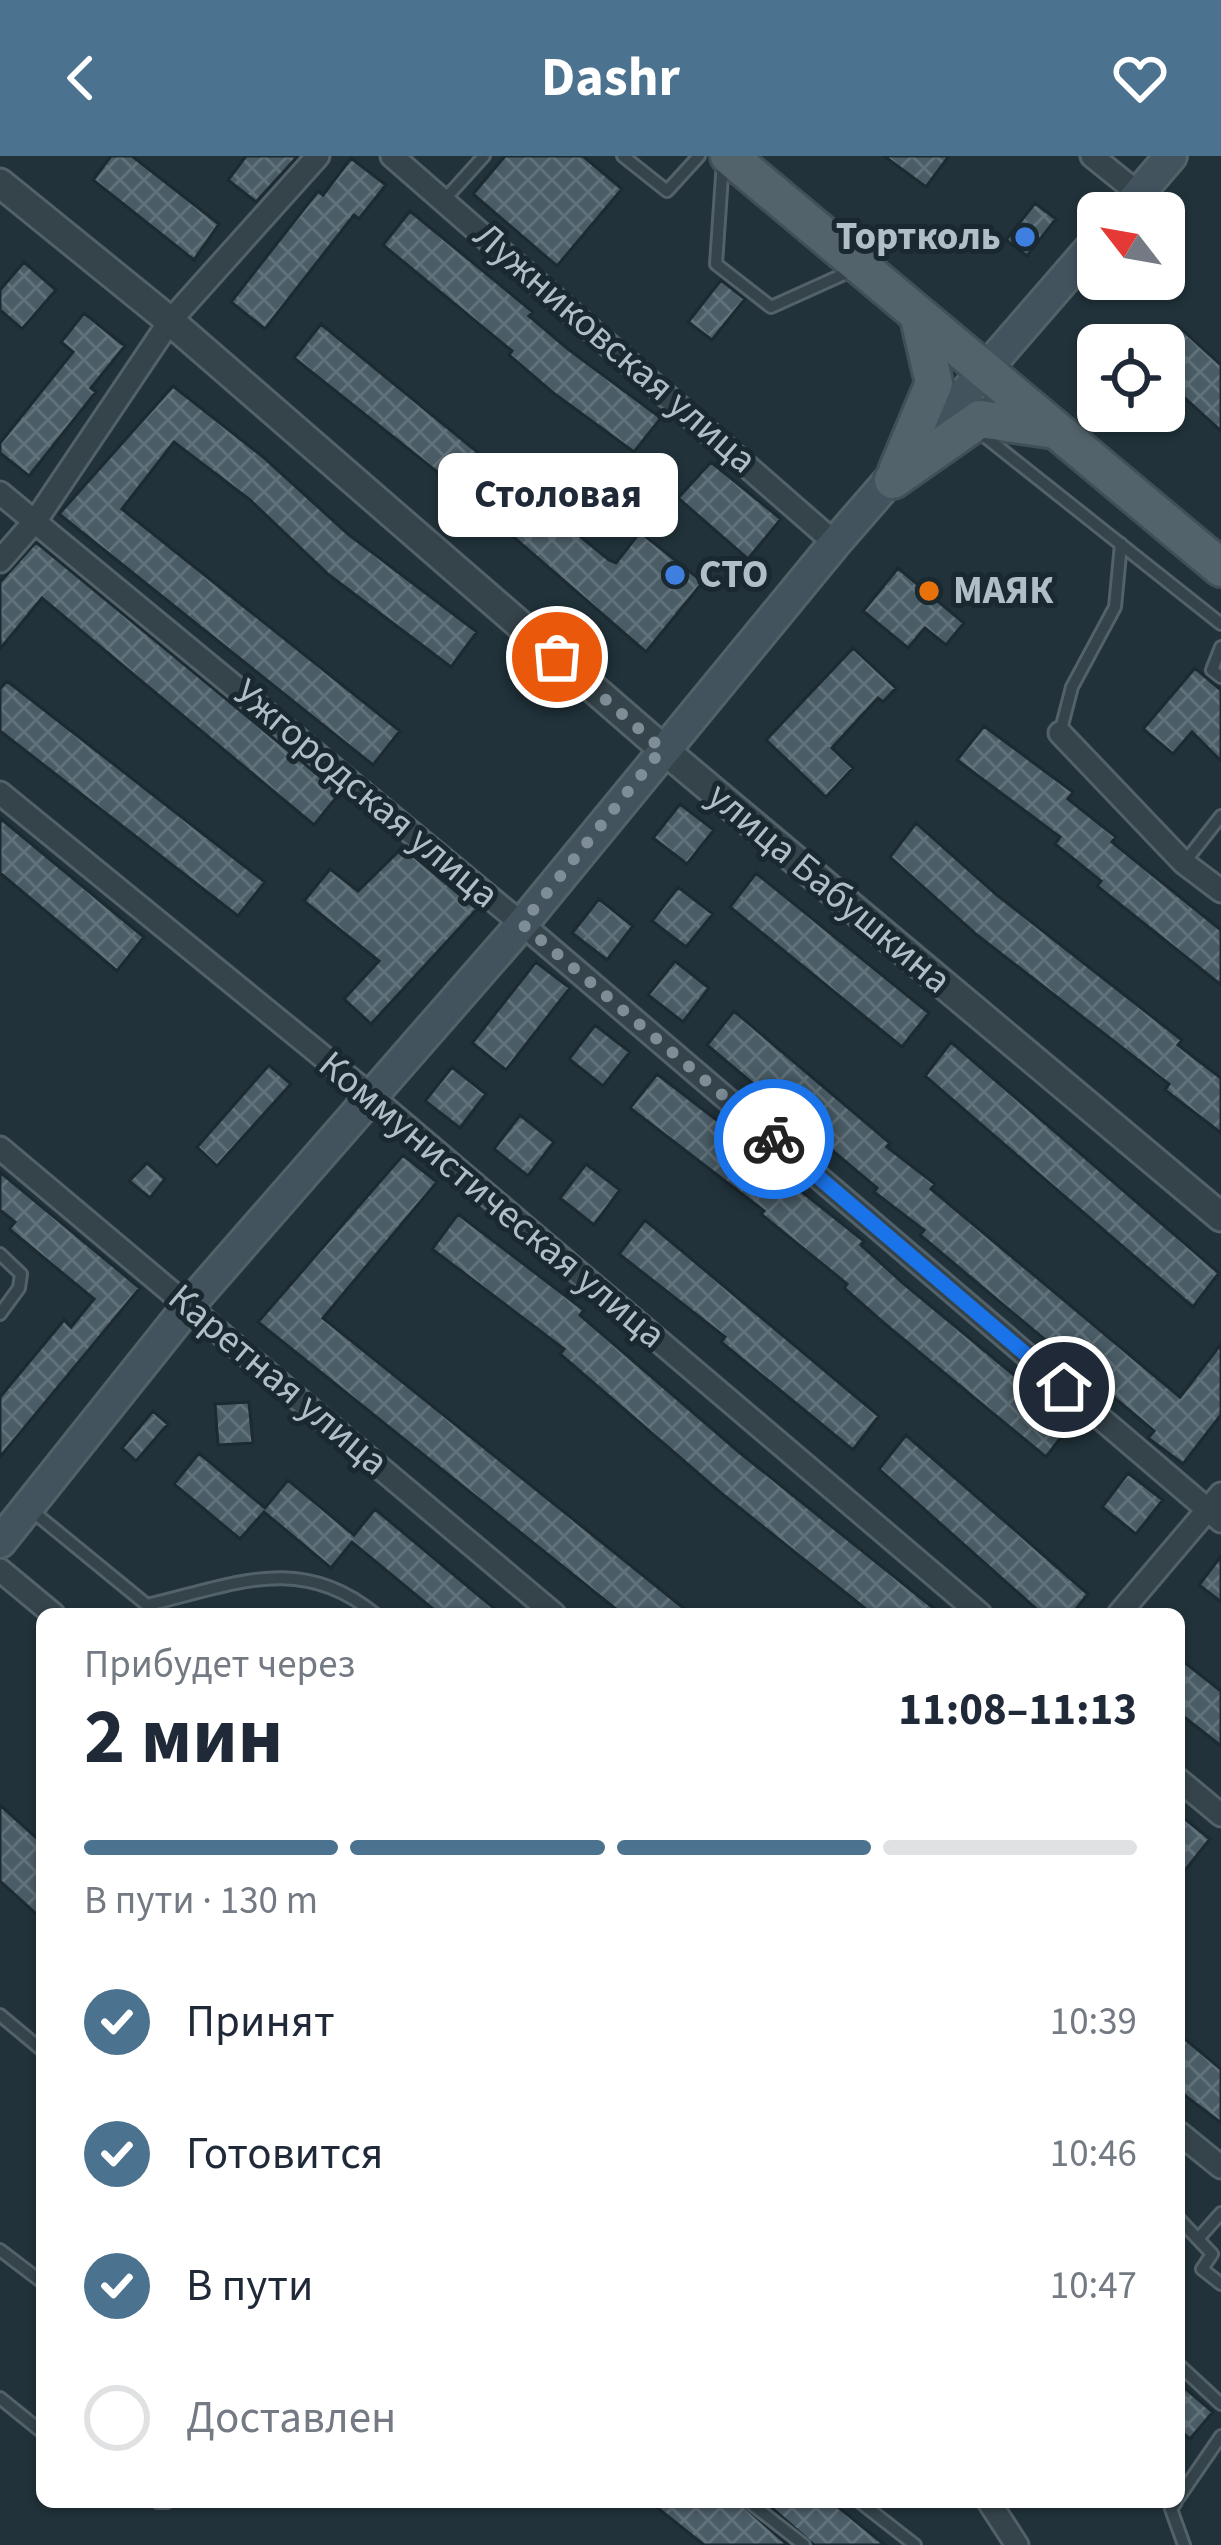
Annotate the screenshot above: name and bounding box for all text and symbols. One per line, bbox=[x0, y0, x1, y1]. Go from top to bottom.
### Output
text: Dashr bbox=[541, 40, 680, 117]
icon: back bbox=[48, 45, 114, 111]
icon: heart bbox=[1107, 45, 1173, 111]
north arrow bbox=[1077, 192, 1185, 300]
map controls bbox=[1077, 192, 1185, 432]
street label: Лужниковская улица bbox=[461, 209, 769, 487]
place label: Тортколь bbox=[836, 209, 1001, 265]
marker: Тортколь bbox=[1012, 224, 1038, 250]
button: locate bbox=[1077, 324, 1185, 432]
callout: Столовая bbox=[437, 453, 677, 537]
text: Столовая bbox=[474, 467, 642, 523]
place label: СТО bbox=[699, 547, 768, 603]
marker: СТО bbox=[662, 562, 688, 588]
place label: МАЯК bbox=[953, 563, 1054, 619]
marker: МАЯК bbox=[916, 578, 942, 604]
pin bbox=[506, 606, 608, 708]
icon: bag bbox=[524, 624, 590, 690]
street label: Ужгородская улица bbox=[221, 666, 511, 922]
street label: улица Бабушкина bbox=[695, 769, 963, 1007]
street label: Коммунистическая улица bbox=[306, 1038, 678, 1362]
courier bbox=[714, 1079, 834, 1199]
icon: bike bbox=[741, 1106, 807, 1172]
street label: Каретная улица bbox=[156, 1271, 400, 1489]
pin bbox=[1013, 1336, 1115, 1438]
icon: home bbox=[1031, 1354, 1097, 1420]
text: Прибудет через bbox=[84, 1637, 355, 1693]
text: 11:08–11:13 bbox=[898, 1678, 1137, 1742]
text: 2 мин bbox=[84, 1682, 283, 1793]
text: В пути · 130 m bbox=[84, 1873, 318, 1929]
icon: check bbox=[84, 1989, 150, 2055]
text: Принят bbox=[186, 1990, 335, 2054]
text: 10:39 bbox=[1050, 1994, 1137, 2050]
icon: check bbox=[84, 2121, 150, 2187]
text: Готовится bbox=[186, 2122, 383, 2186]
text: 10:46 bbox=[1050, 2126, 1137, 2182]
icon: check bbox=[84, 2253, 150, 2319]
text: В пути bbox=[186, 2254, 314, 2318]
text: 10:47 bbox=[1050, 2258, 1137, 2314]
text: Доставлен bbox=[186, 2386, 396, 2450]

